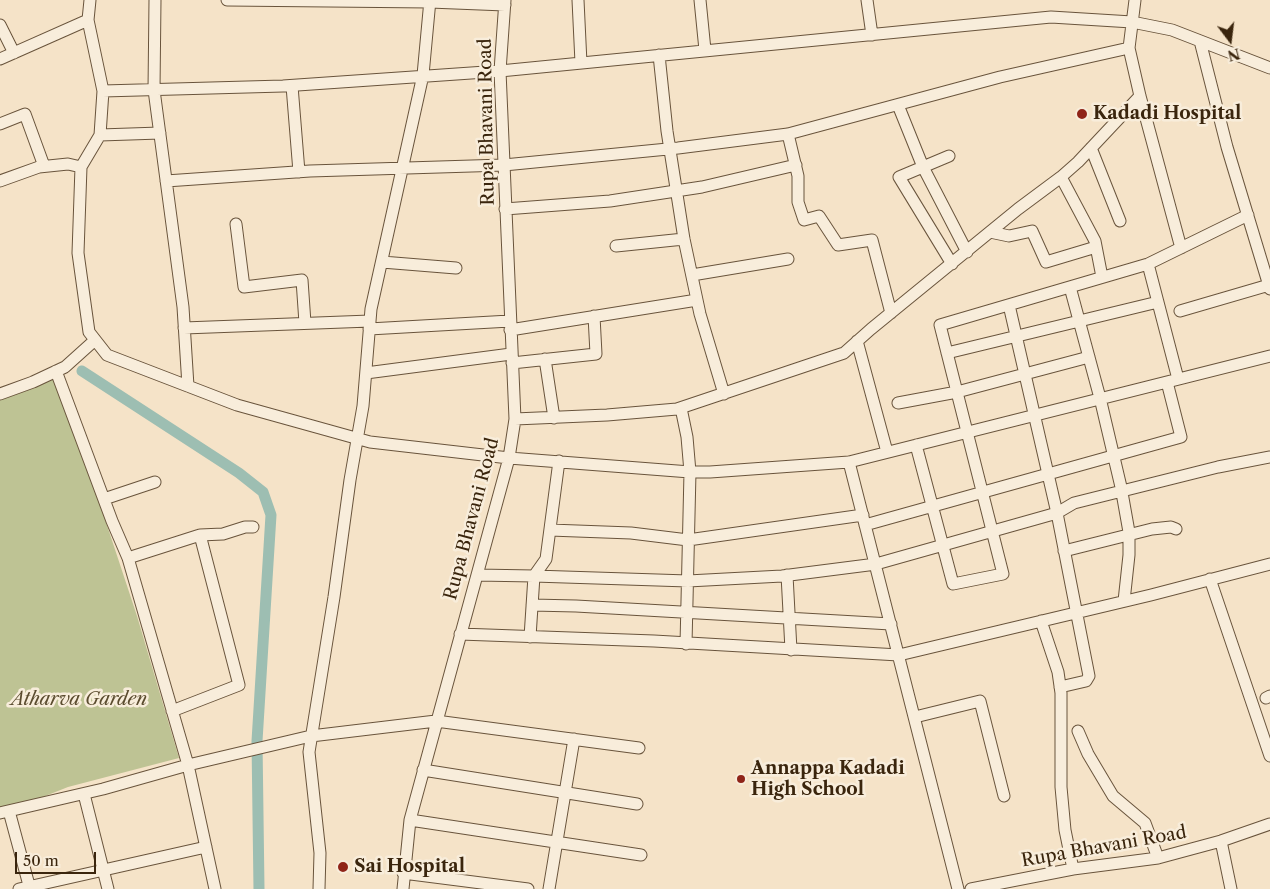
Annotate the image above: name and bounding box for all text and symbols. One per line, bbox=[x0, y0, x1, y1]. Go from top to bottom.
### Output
north arrow bbox=[1205, 15, 1255, 65]
street label: Rupa Bhavani Road bbox=[475, 38, 499, 206]
text: N bbox=[1226, 44, 1242, 65]
place label: Kadadi Hospital bbox=[1093, 103, 1241, 125]
marker: Kadadi Hospital bbox=[1075, 107, 1089, 121]
street label: Rupa Bhavani Road bbox=[440, 435, 504, 603]
park label: Atharva Garden bbox=[11, 689, 147, 711]
place label: Annappa Kadadi High School bbox=[751, 758, 905, 801]
marker: Annappa Kadadi High School bbox=[735, 773, 747, 785]
street label: Rupa Bhavani Road bbox=[1020, 822, 1188, 872]
scale bar bbox=[18, 842, 99, 874]
text: 50 m bbox=[23, 851, 59, 870]
place label: Sai Hospital bbox=[354, 856, 465, 878]
marker: Sai Hospital bbox=[336, 860, 350, 874]

